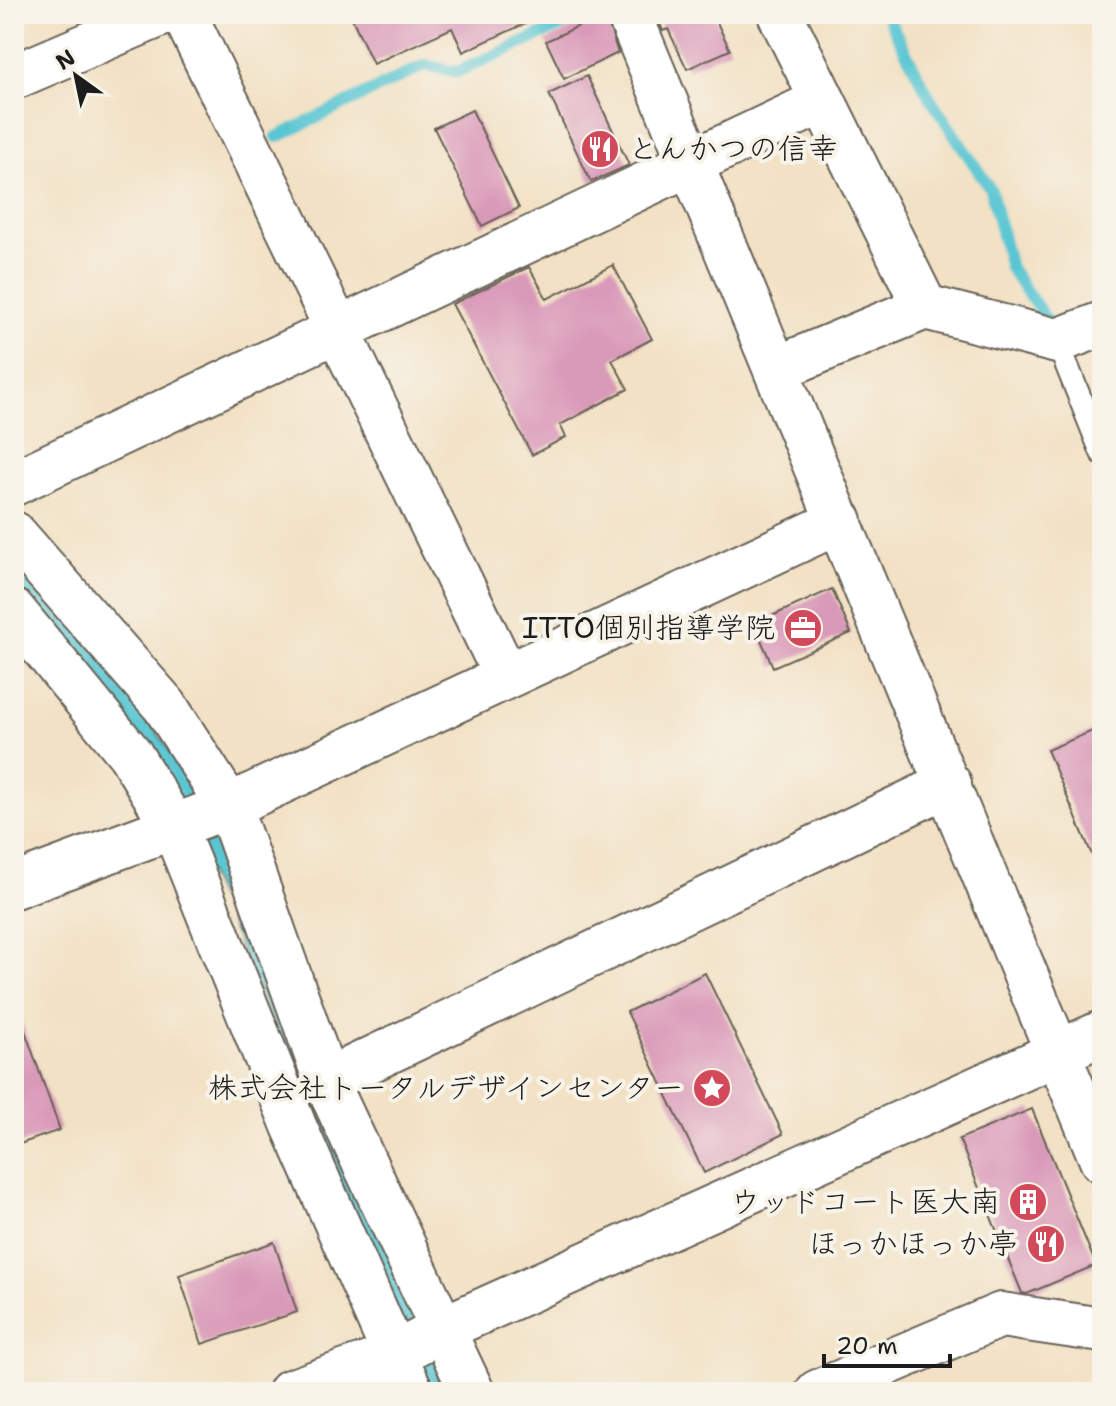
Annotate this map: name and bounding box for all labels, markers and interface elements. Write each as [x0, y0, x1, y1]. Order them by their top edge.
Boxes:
north arrow [36, 36, 116, 116]
text: N [50, 43, 81, 77]
restaurant icon: とんかつの信幸 [579, 128, 621, 170]
place label: とんかつの信幸 [628, 128, 838, 169]
place label: ITTO個別指導学院 [522, 607, 775, 648]
office icon: ITTO個別指導学院 [782, 607, 824, 649]
place label: 株式会社トータルデザインセンター [208, 1067, 684, 1108]
place icon: 株式会社トータルデザインセンター [691, 1067, 733, 1109]
place label: ウッドコート医大南 [730, 1181, 1000, 1222]
building icon: ウッドコート医大南 [1007, 1181, 1049, 1223]
place label: ほっかほっか亭 [808, 1223, 1018, 1264]
restaurant icon: ほっかほっか亭 [1025, 1223, 1067, 1265]
scale bar [824, 1318, 950, 1368]
text: 20 m [836, 1330, 898, 1362]

